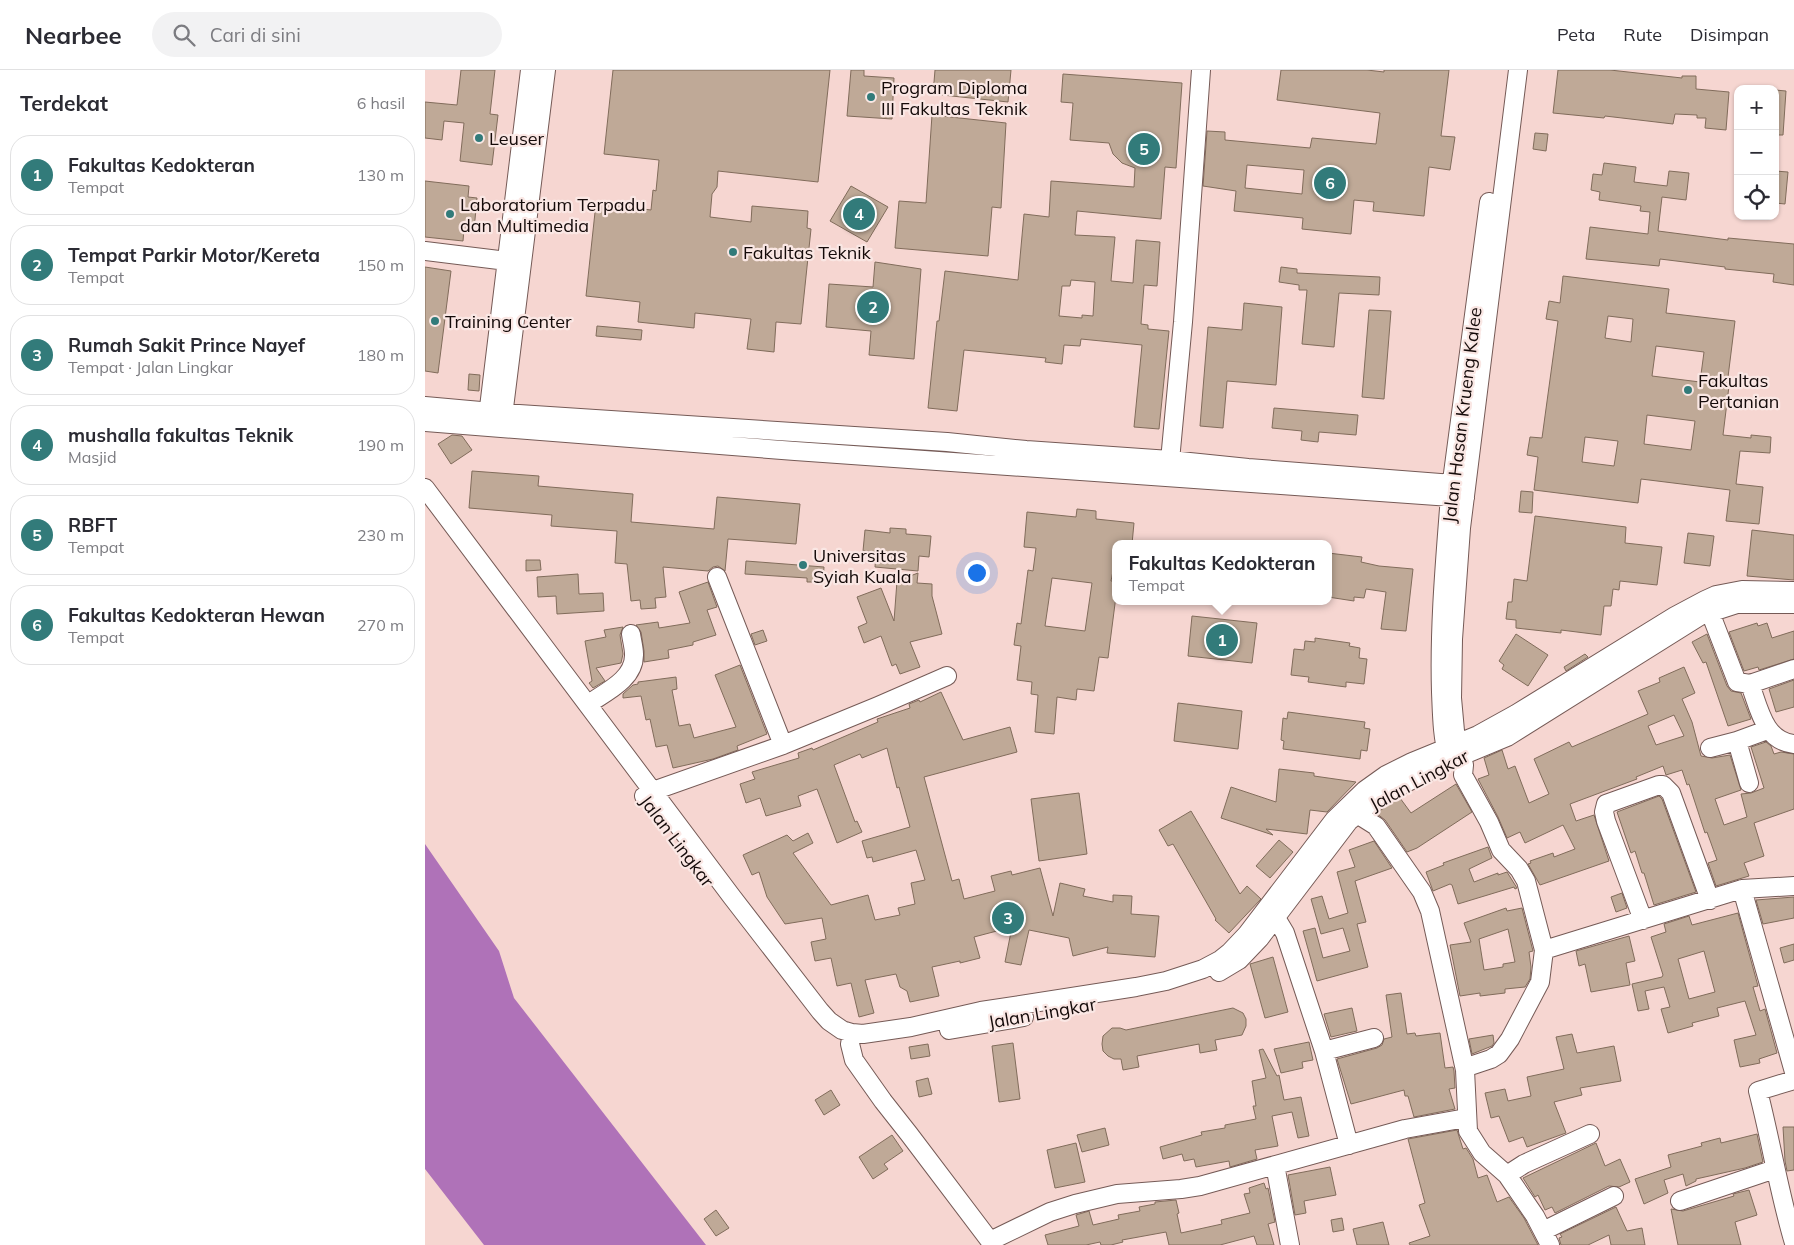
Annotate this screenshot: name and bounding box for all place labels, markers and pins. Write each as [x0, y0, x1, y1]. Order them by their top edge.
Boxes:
place label: Program Diploma III Fakultas Teknik [881, 76, 1028, 120]
marker: Program Diploma III Fakultas Teknik [865, 91, 877, 103]
place label: Leuser [489, 127, 545, 150]
pin: 5 [1128, 130, 1160, 168]
marker: Leuser [473, 132, 485, 144]
pin: 6 [1314, 164, 1346, 202]
place label: Laboratorium Terpadu dan Multimedia [460, 193, 646, 237]
pin: 4 [843, 195, 875, 233]
marker: Laboratorium Terpadu dan Multimedia [444, 208, 456, 220]
place label: Fakultas Teknik [743, 241, 872, 264]
marker: Fakultas Teknik [727, 246, 739, 258]
pin: 2 [857, 288, 889, 326]
place label: Training Center [445, 310, 572, 333]
marker: Training Center [429, 315, 441, 327]
place label: Fakultas Pertanian [1698, 369, 1779, 413]
marker: Fakultas Pertanian [1682, 384, 1694, 396]
place label: Universitas Syiah Kuala [813, 544, 912, 588]
marker: Universitas Syiah Kuala [797, 559, 809, 571]
pin: 1 [1206, 621, 1238, 659]
pin: 3 [992, 899, 1024, 937]

